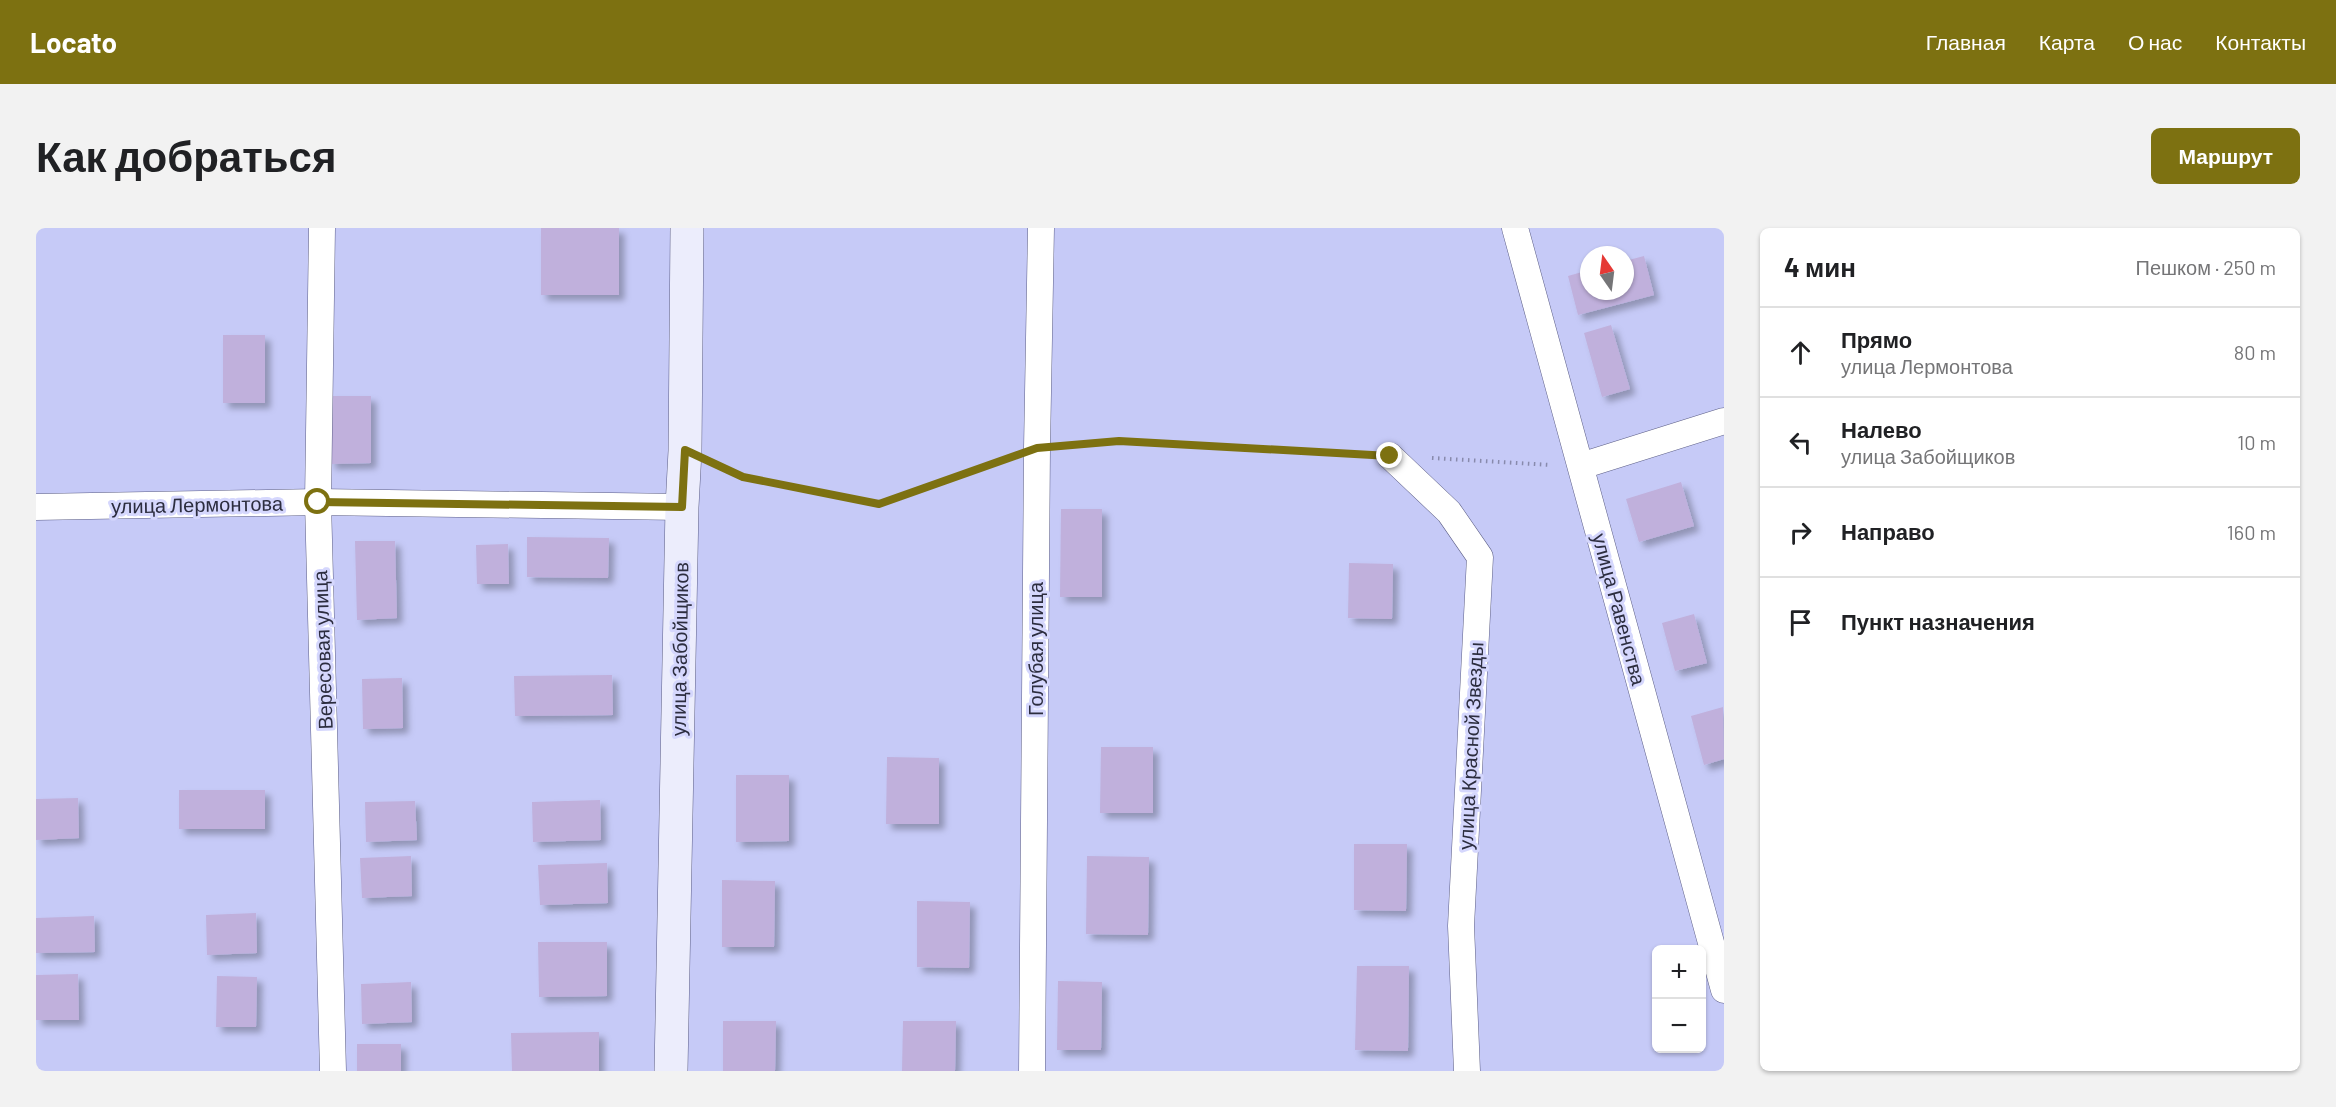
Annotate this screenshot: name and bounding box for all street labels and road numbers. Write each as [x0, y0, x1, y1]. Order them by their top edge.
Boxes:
street label: улица Лермонтова [111, 490, 284, 517]
street label: улица Равенства [1588, 531, 1652, 688]
street label: улица Забойщиков [665, 562, 693, 736]
street label: Вересовая улица [307, 569, 337, 730]
street label: Голубая улица [1023, 581, 1047, 716]
street label: улица Красной Звезды [1453, 641, 1487, 851]

